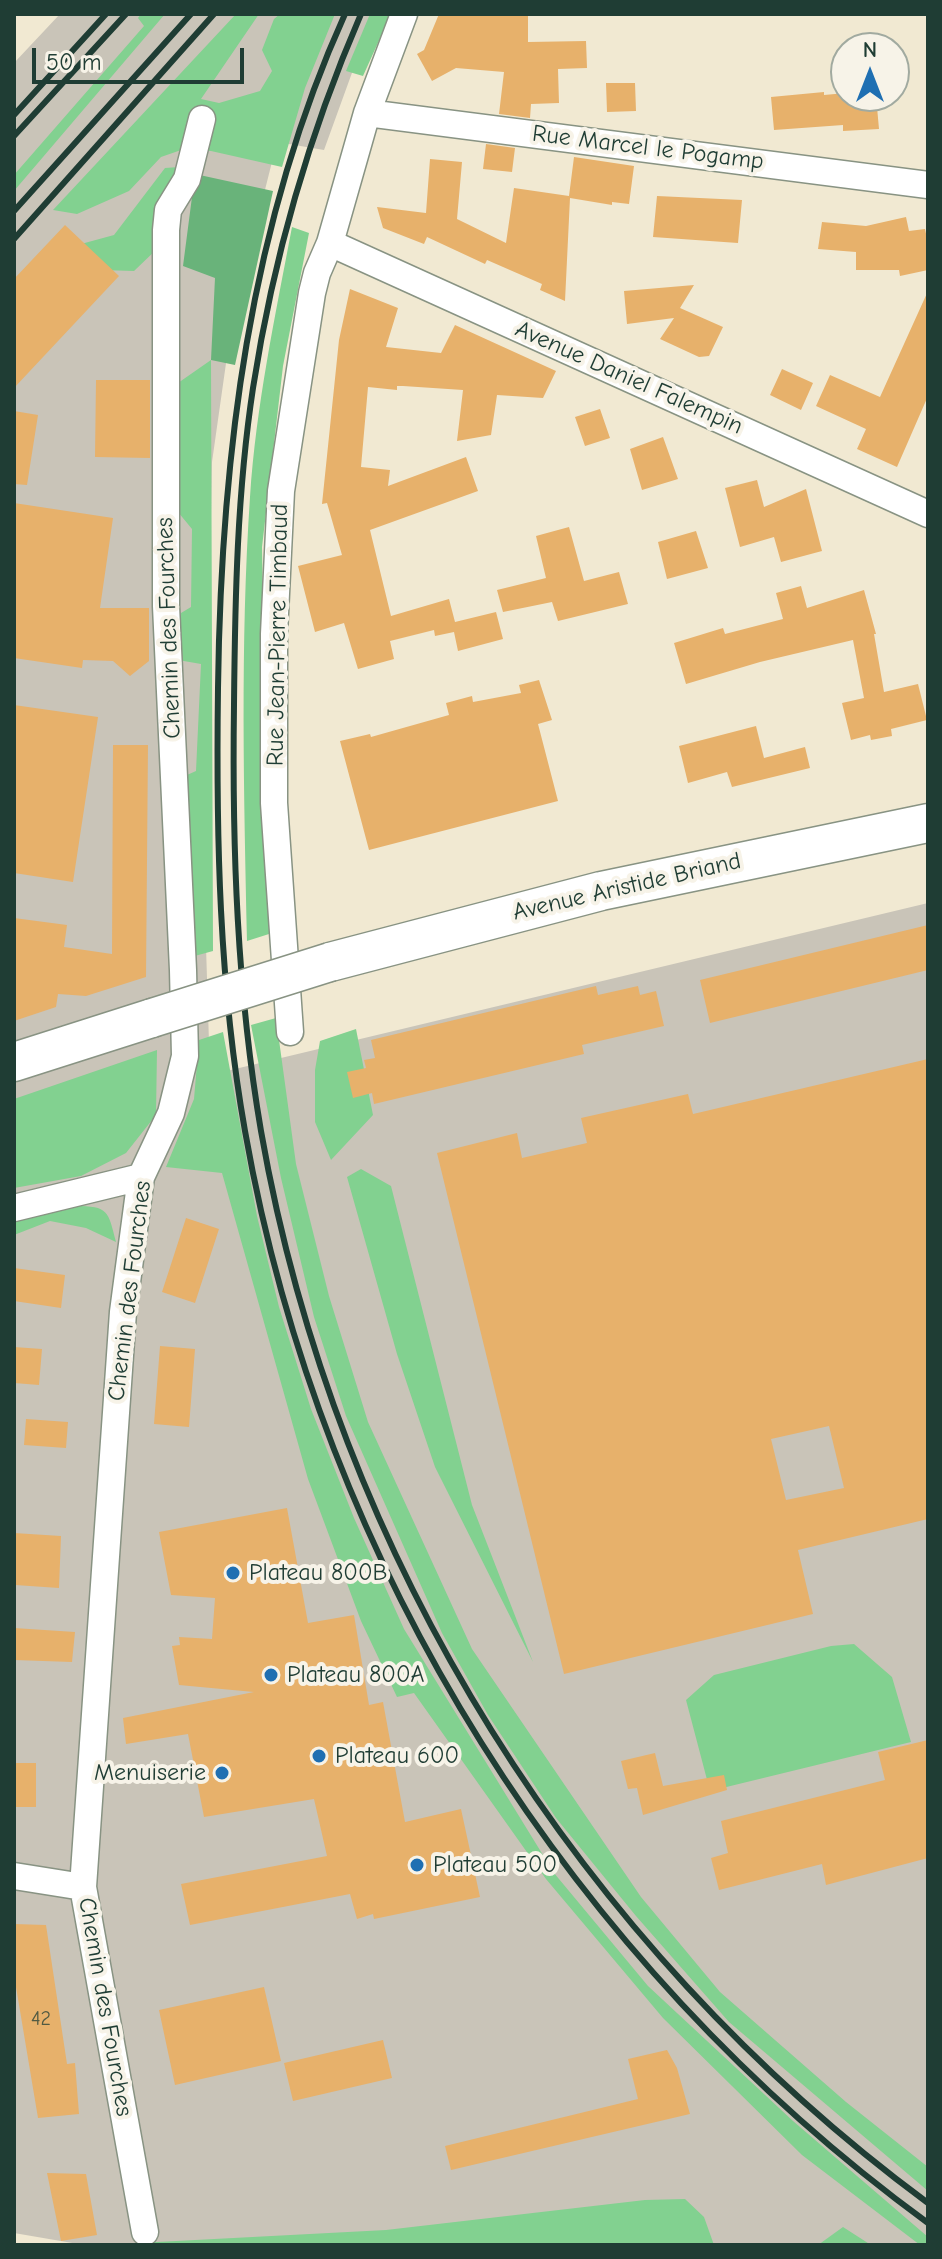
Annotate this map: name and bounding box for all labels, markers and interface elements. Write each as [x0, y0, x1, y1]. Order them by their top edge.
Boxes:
scale bar [36, 32, 248, 82]
north arrow [830, 32, 910, 112]
text: N [863, 37, 877, 63]
text: 50 m [46, 48, 102, 76]
street label: Rue Marcel le Pogamp [531, 120, 765, 176]
street label: Avenue Daniel Falempin [511, 315, 747, 441]
street label: Rue Jean-Pierre Timbaud [261, 504, 295, 766]
street label: Chemin des Fourches [151, 517, 187, 739]
street label: Avenue Aristide Briand [510, 847, 744, 927]
street label: Chemin des Fourches [102, 1179, 158, 1403]
place label: Plateau 800B [249, 1559, 387, 1587]
marker: Plateau 800B [224, 1564, 242, 1582]
place label: Plateau 800A [287, 1661, 424, 1689]
marker: Plateau 800A [262, 1666, 280, 1684]
place label: Plateau 600 [335, 1742, 459, 1770]
marker: Plateau 600 [310, 1747, 328, 1765]
place label: Menuiserie [94, 1759, 206, 1787]
marker: Menuiserie [213, 1764, 231, 1782]
place label: Plateau 500 [433, 1851, 557, 1879]
marker: Plateau 500 [408, 1856, 426, 1874]
street label: Chemin des Fourches [72, 1895, 138, 2119]
house number: 42 [31, 2007, 51, 2031]

